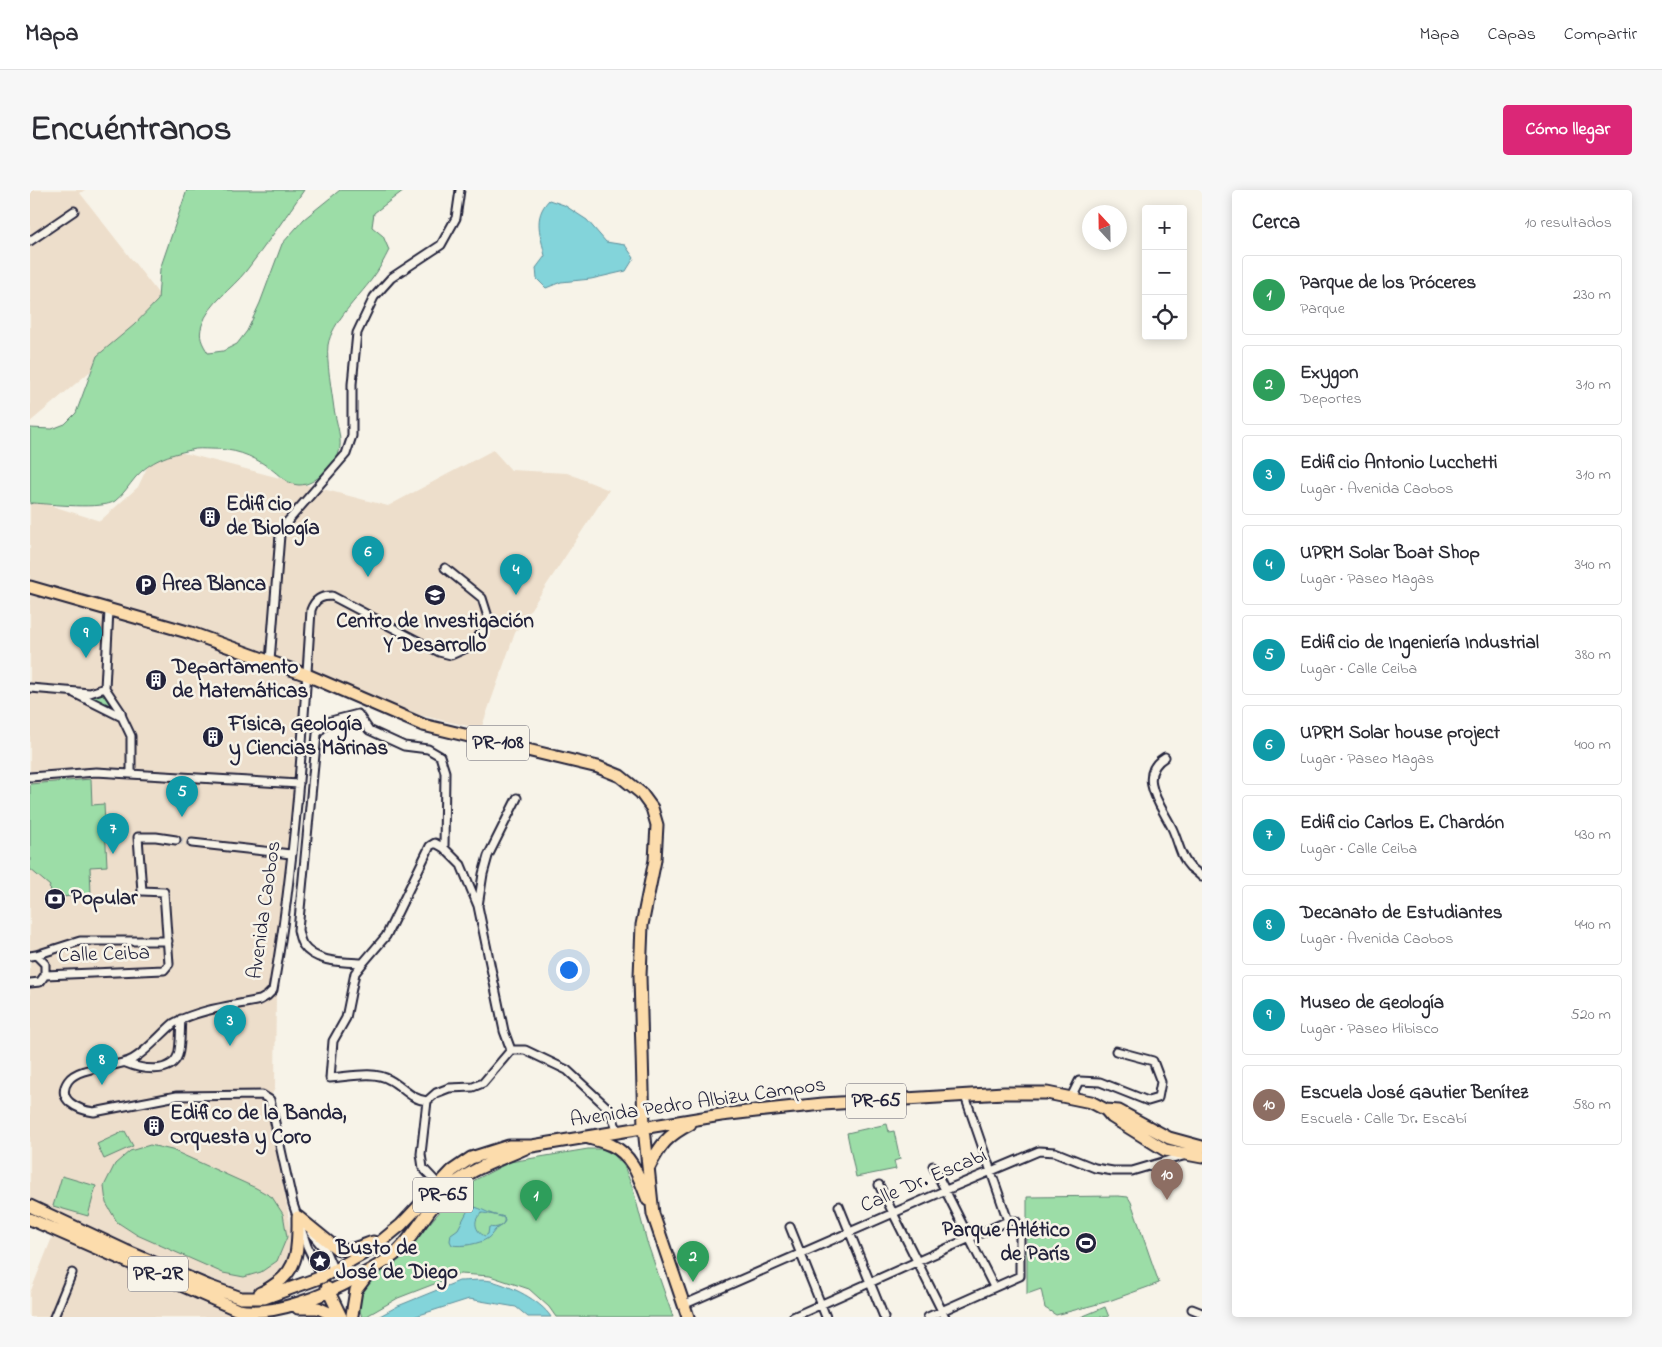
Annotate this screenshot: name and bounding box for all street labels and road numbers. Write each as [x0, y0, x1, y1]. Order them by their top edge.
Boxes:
road number: PR-108 [467, 726, 529, 760]
street label: Avenida Caobos [240, 839, 290, 981]
street label: Calle Ceiba [58, 938, 150, 972]
street label: Avenida Pedro Albizu Campos [568, 1070, 828, 1136]
road number: PR-65 [846, 1084, 906, 1118]
street label: Calle Dr. Escabí [856, 1141, 992, 1221]
road number: PR-65 [413, 1178, 473, 1212]
road number: PR-2R [128, 1256, 188, 1292]

